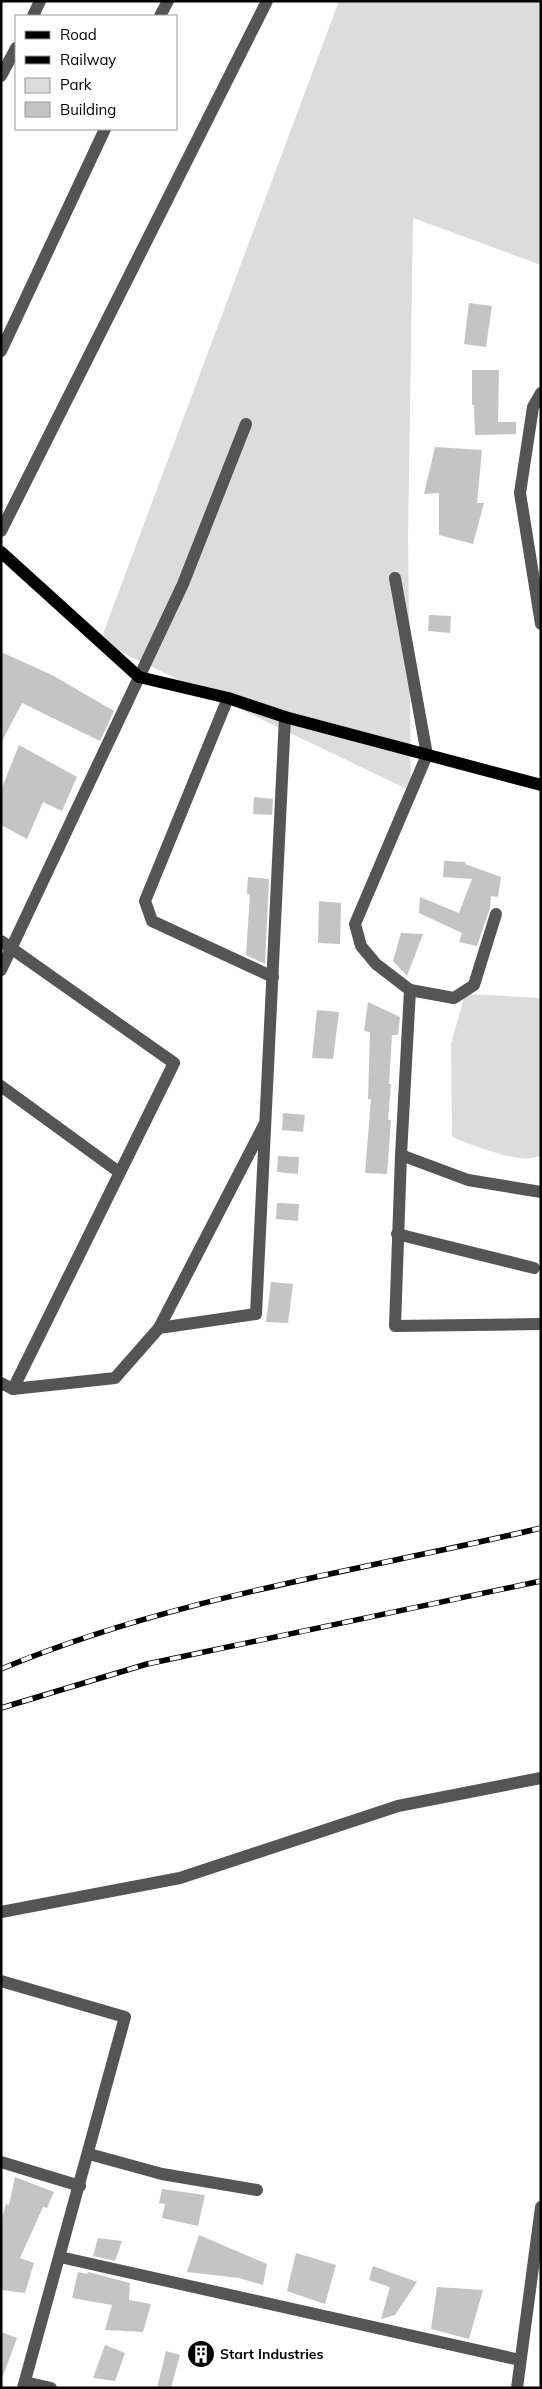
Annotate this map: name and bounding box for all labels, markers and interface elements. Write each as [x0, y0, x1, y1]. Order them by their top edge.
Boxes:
legend [15, 15, 178, 130]
text: Road [60, 25, 97, 44]
text: Railway [60, 50, 116, 69]
text: Park [60, 75, 92, 94]
text: Building [60, 100, 116, 119]
building icon: Start Industries [186, 2339, 216, 2369]
place label: Start Industries [220, 2345, 324, 2363]

